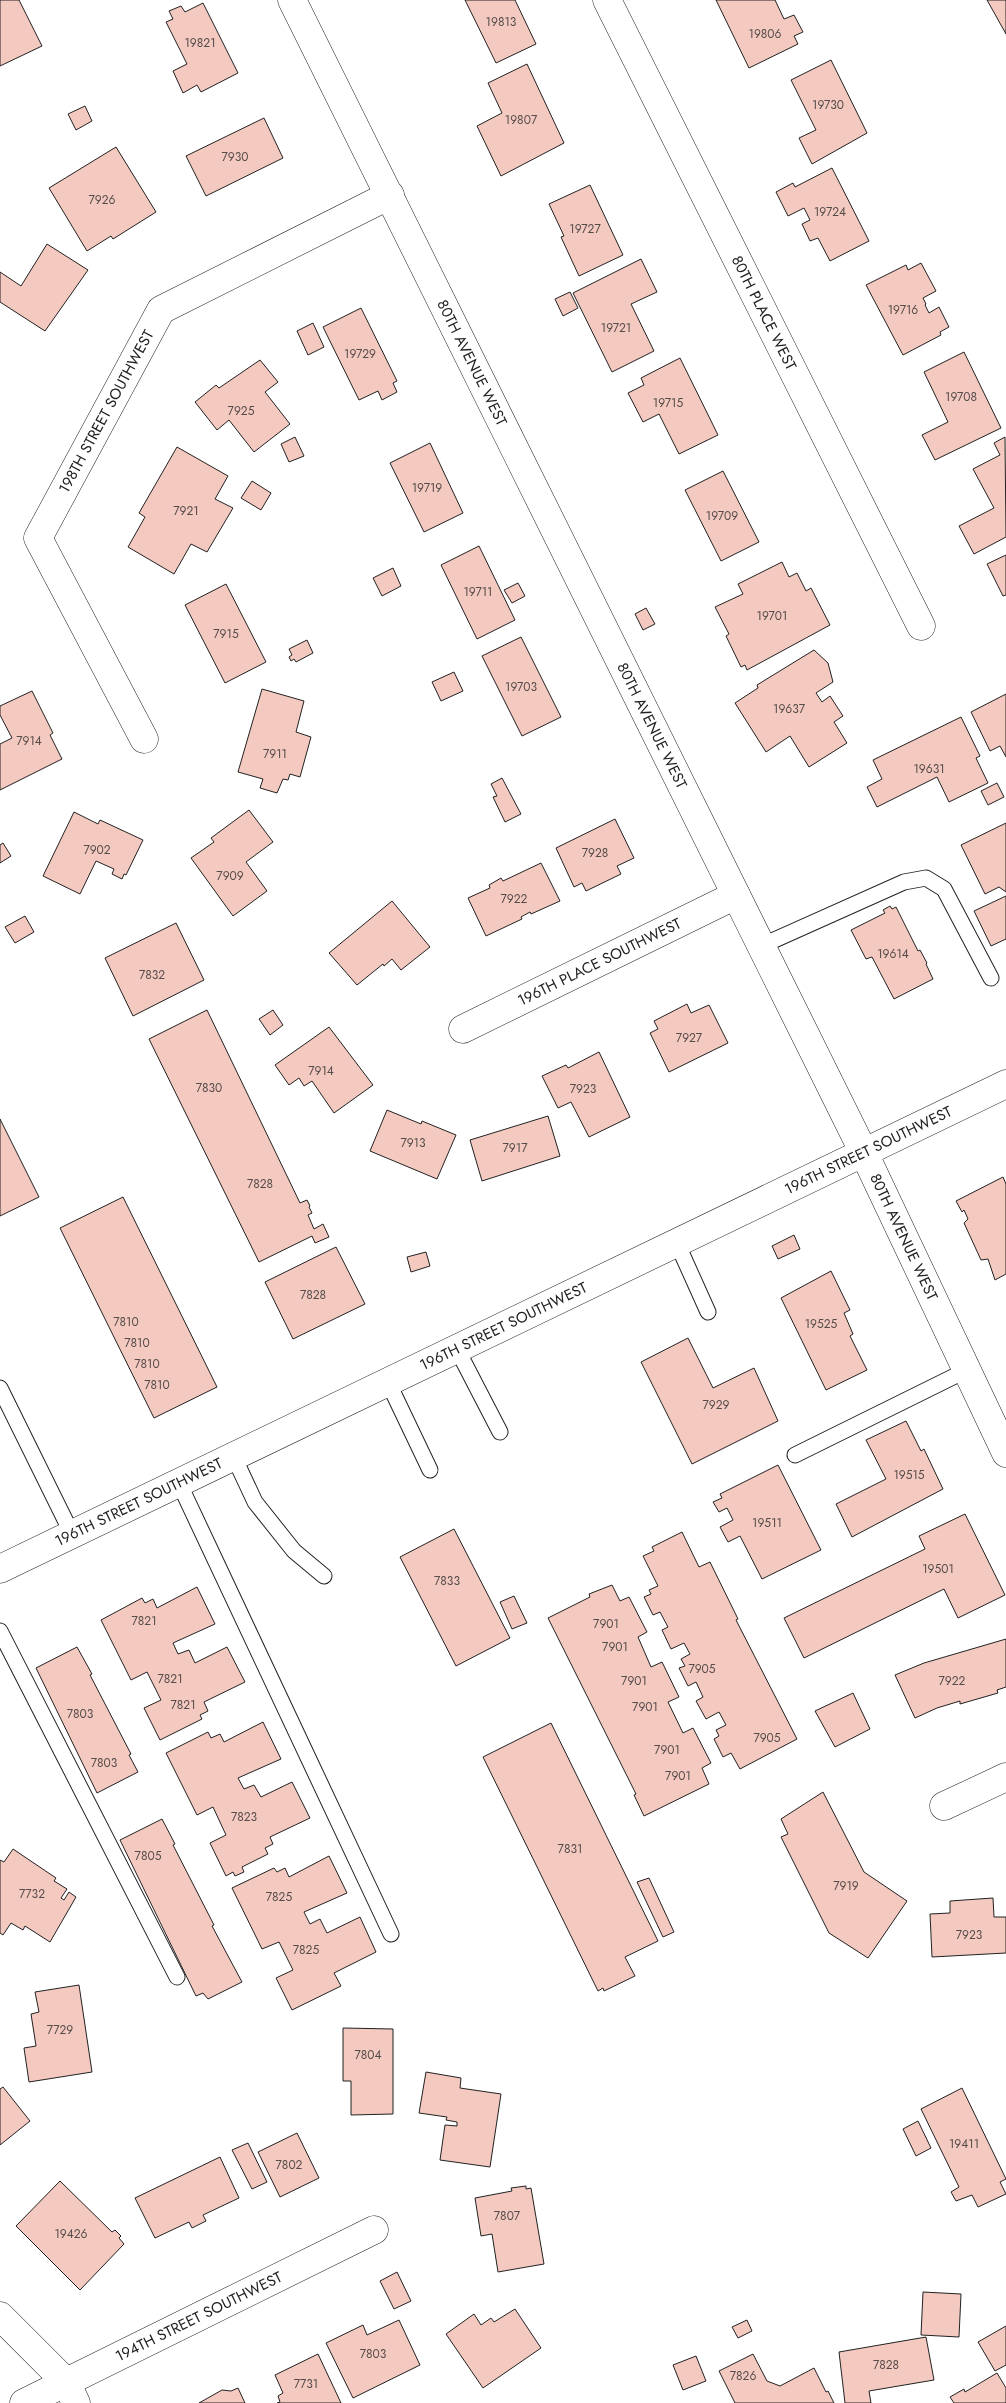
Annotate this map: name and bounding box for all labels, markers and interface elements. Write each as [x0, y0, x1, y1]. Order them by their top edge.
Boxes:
house number: 19813 [486, 13, 517, 31]
house number: 19806 [749, 25, 782, 43]
house number: 19821 [184, 34, 216, 52]
house number: 19730 [812, 96, 844, 114]
house number: 19807 [505, 111, 538, 129]
house number: 7930 [222, 148, 248, 166]
house number: 7926 [89, 191, 116, 209]
house number: 19724 [814, 203, 846, 221]
house number: 19727 [569, 220, 601, 238]
street label: 80TH PLACE WEST [726, 252, 802, 374]
street label: 80TH AVENUE WEST [431, 296, 513, 430]
house number: 19716 [888, 301, 918, 319]
house number: 19721 [601, 319, 631, 337]
street label: 198TH STREET SOUTHWEST [53, 326, 159, 497]
house number: 19729 [344, 345, 376, 363]
house number: 19708 [945, 388, 977, 406]
house number: 19715 [653, 394, 683, 412]
house number: 7925 [228, 402, 255, 420]
house number: 19719 [412, 479, 442, 497]
house number: 7921 [173, 502, 199, 520]
house number: 19709 [706, 507, 738, 525]
house number: 19711 [463, 583, 493, 601]
house number: 19701 [757, 607, 787, 625]
house number: 7915 [213, 625, 239, 643]
street label: 80TH AVENUE WEST [611, 659, 693, 792]
house number: 19703 [505, 678, 537, 696]
house number: 19637 [773, 700, 806, 718]
house number: 7914 [16, 732, 42, 750]
house number: 7911 [263, 745, 287, 763]
house number: 19631 [913, 760, 945, 778]
house number: 7902 [83, 841, 111, 859]
house number: 7928 [582, 844, 608, 862]
house number: 7909 [216, 867, 244, 885]
house number: 7922 [501, 890, 528, 908]
street label: 196TH PLACE SOUTHWEST [514, 913, 685, 1012]
house number: 19614 [877, 945, 909, 963]
house number: 7832 [139, 966, 165, 984]
house number: 7927 [676, 1029, 703, 1047]
house number: 7914 [308, 1062, 334, 1080]
house number: 7830 [196, 1079, 222, 1097]
house number: 7923 [570, 1080, 597, 1098]
street label: 196TH STREET SOUTHWEST [781, 1101, 956, 1200]
house number: 7913 [400, 1134, 426, 1152]
house number: 7917 [503, 1139, 528, 1157]
street label: 80TH AVENUE WEST [864, 1170, 943, 1304]
house number: 7828 [247, 1175, 273, 1193]
street label: 196TH STREET SOUTHWEST [416, 1276, 591, 1376]
house number: 7828 [300, 1286, 326, 1304]
house number: 7810 [113, 1313, 139, 1331]
house number: 19525 [805, 1315, 838, 1333]
house number: 7810 [124, 1334, 150, 1352]
house number: 7810 [134, 1355, 160, 1373]
house number: 7810 [144, 1376, 170, 1394]
house number: 7929 [703, 1396, 730, 1414]
street label: 196TH STREET SOUTHWEST [51, 1452, 226, 1552]
house number: 19515 [893, 1466, 925, 1484]
house number: 19511 [752, 1514, 782, 1532]
house number: 19501 [922, 1560, 954, 1578]
house number: 7833 [434, 1572, 460, 1590]
house number: 7821 [131, 1612, 157, 1630]
house number: 7901 [593, 1615, 619, 1633]
house number: 7901 [602, 1638, 628, 1656]
house number: 7905 [688, 1660, 716, 1678]
house number: 7821 [157, 1670, 183, 1688]
house number: 7901 [621, 1672, 647, 1690]
house number: 7922 [939, 1672, 966, 1690]
house number: 7821 [170, 1696, 196, 1714]
house number: 7901 [632, 1698, 658, 1716]
house number: 7803 [67, 1705, 94, 1723]
house number: 7905 [753, 1729, 781, 1747]
house number: 7901 [654, 1741, 680, 1759]
house number: 7803 [91, 1754, 118, 1772]
house number: 7901 [665, 1767, 691, 1785]
house number: 7823 [231, 1808, 258, 1826]
house number: 7831 [558, 1840, 582, 1858]
house number: 7805 [135, 1847, 162, 1865]
house number: 7919 [833, 1877, 859, 1895]
house number: 7732 [19, 1885, 45, 1903]
house number: 7825 [266, 1888, 292, 1906]
house number: 7923 [956, 1926, 983, 1944]
house number: 7825 [293, 1941, 319, 1959]
house number: 7729 [47, 2021, 73, 2039]
house number: 7804 [354, 2046, 382, 2064]
house number: 19411 [949, 2135, 979, 2153]
house number: 7802 [276, 2156, 303, 2174]
house number: 7807 [494, 2207, 521, 2225]
house number: 19426 [54, 2225, 88, 2243]
street label: 194TH STREET SOUTHWEST [112, 2266, 286, 2367]
house number: 7803 [360, 2345, 387, 2363]
house number: 7828 [873, 2356, 899, 2374]
house number: 7826 [730, 2367, 756, 2385]
house number: 7731 [294, 2375, 318, 2393]

